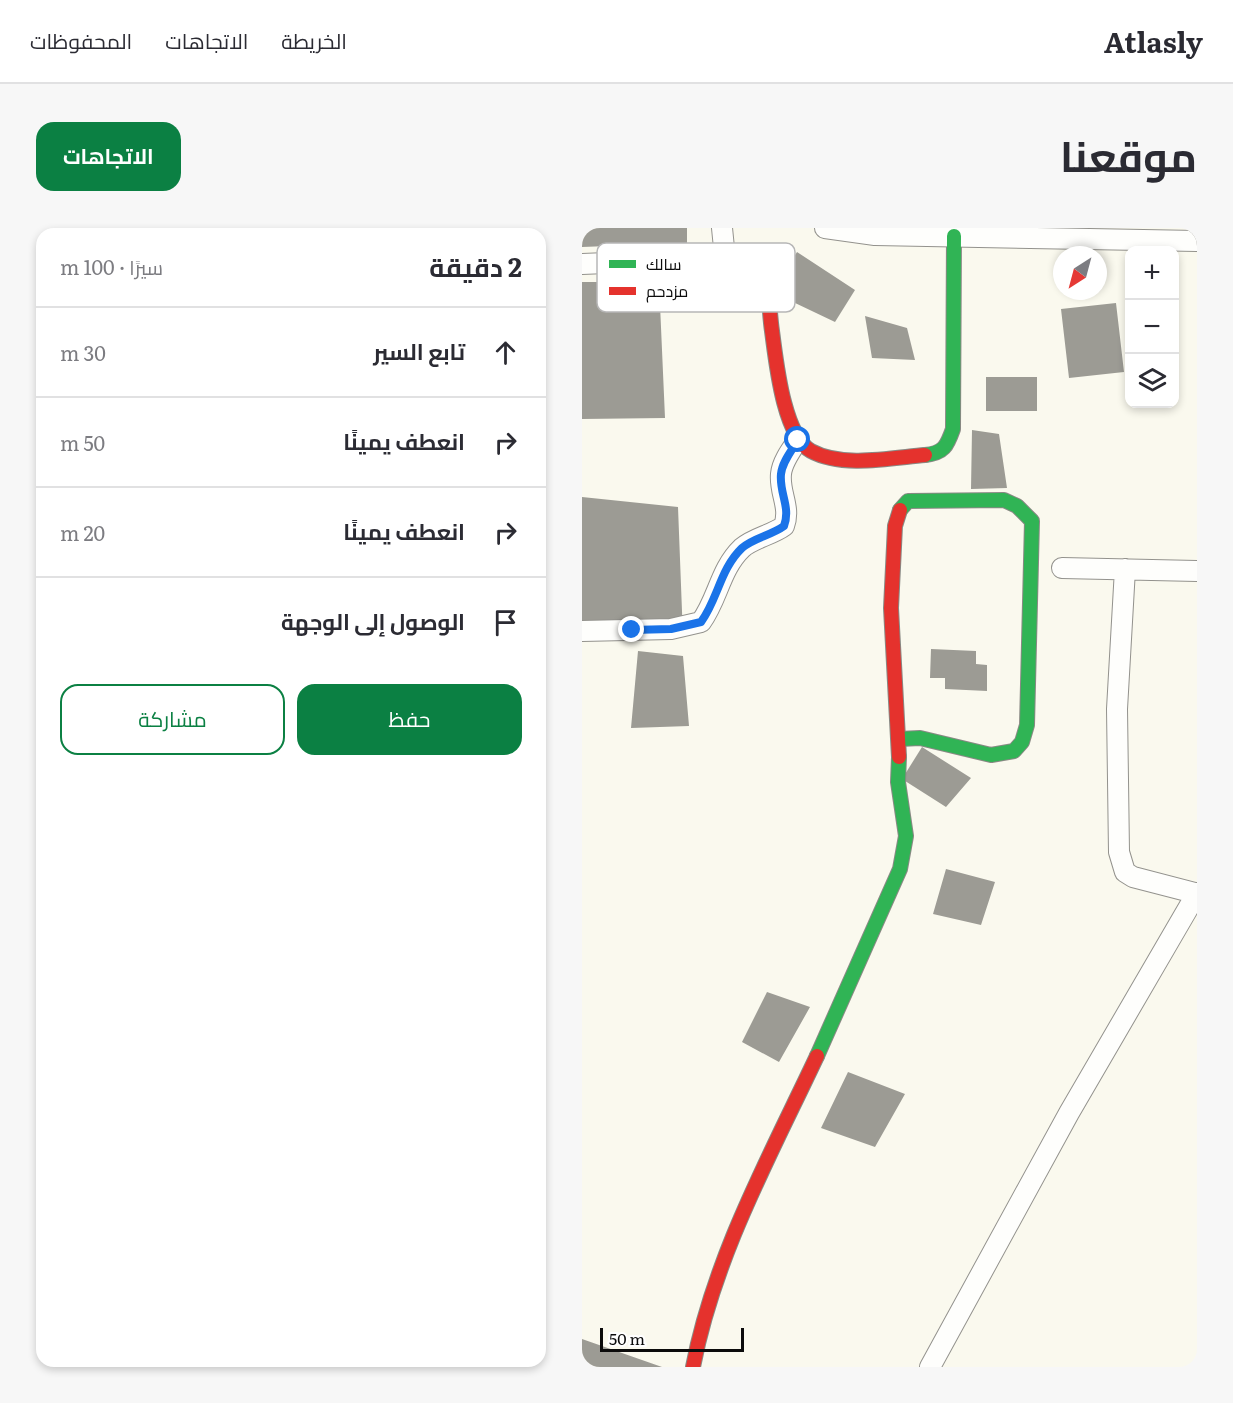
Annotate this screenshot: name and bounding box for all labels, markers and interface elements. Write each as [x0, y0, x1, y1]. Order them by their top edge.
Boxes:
text: Atlasly [1104, 20, 1203, 62]
text: المحفوظات [30, 24, 132, 55]
text: الاتجاهات [165, 24, 248, 55]
text: الخريطة [281, 24, 347, 55]
button: الاتجاهات [36, 122, 181, 191]
text: موقعنا [1060, 123, 1197, 185]
legend [597, 243, 795, 312]
text: 2 دقيقة [429, 246, 522, 285]
north arrow [1053, 246, 1107, 300]
map controls [1125, 246, 1179, 408]
button: + [1125, 246, 1179, 300]
text: سيرًا · 100 m [60, 251, 163, 281]
text: سالك [646, 251, 681, 275]
text: مزدحم [646, 278, 688, 303]
button: − [1125, 300, 1179, 354]
text: تابع السير [373, 334, 465, 367]
icon: ahead [489, 336, 522, 369]
text: 30 m [60, 337, 106, 367]
button: layers [1125, 354, 1179, 408]
text: انعطف يمينًا [343, 424, 465, 457]
icon: right [489, 426, 522, 459]
route start [784, 426, 810, 452]
text: 50 m [60, 427, 105, 457]
text: انعطف يمينًا [343, 514, 465, 547]
icon: right [489, 516, 522, 549]
text: 20 m [60, 517, 105, 547]
text: الوصول إلى الوجهة [281, 604, 465, 637]
icon: arrive [489, 606, 522, 639]
route end [618, 616, 644, 642]
button: مشاركة [60, 684, 285, 755]
button: حفظ [297, 684, 522, 755]
scale bar [600, 1325, 744, 1352]
text: 50 m [609, 1326, 645, 1350]

